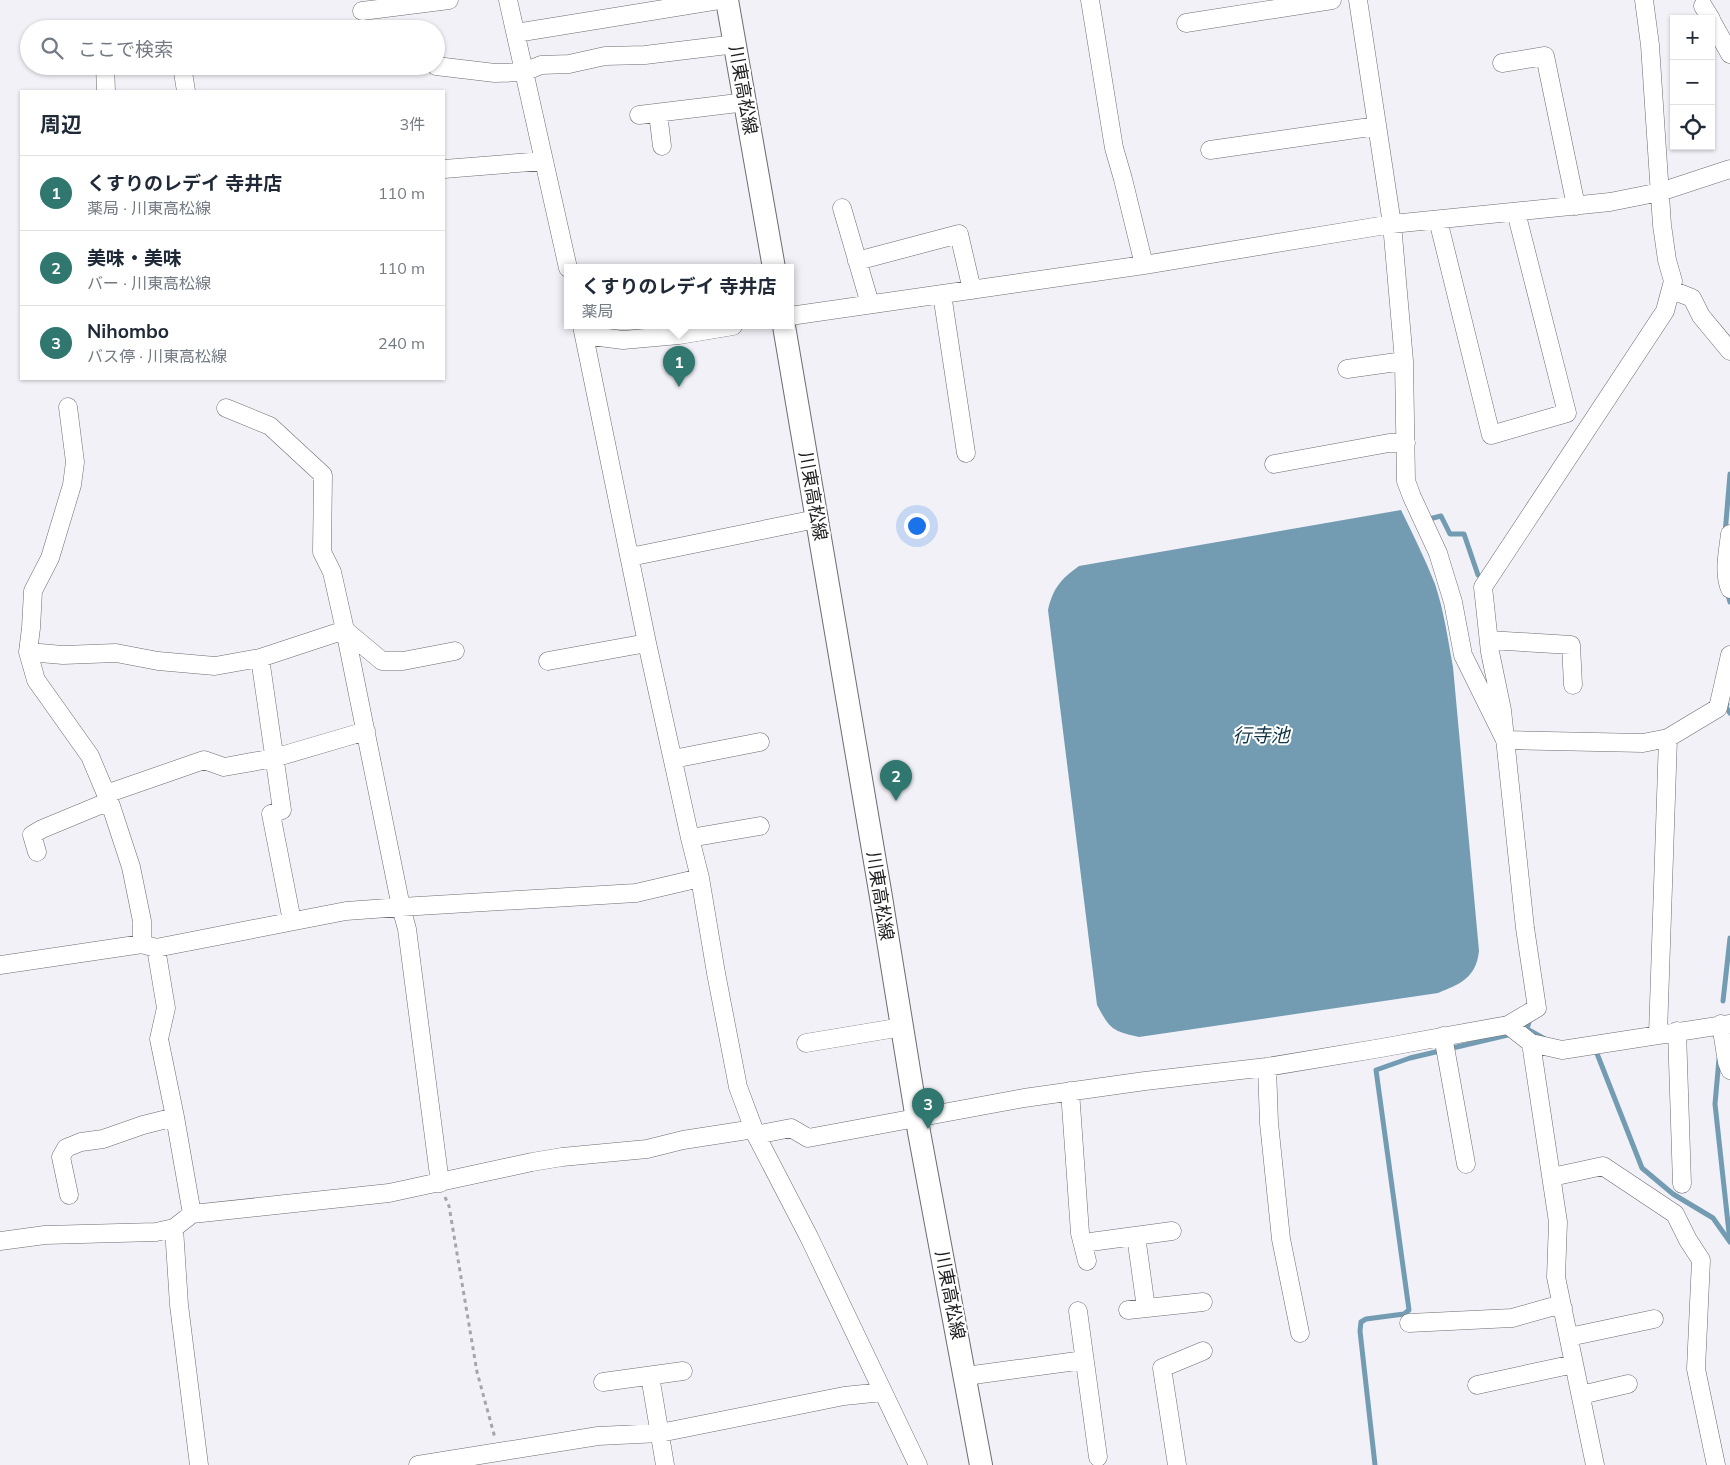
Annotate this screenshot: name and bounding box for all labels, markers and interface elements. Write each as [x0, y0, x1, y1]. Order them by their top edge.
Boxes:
map controls [1670, 15, 1715, 150]
button: + [1670, 15, 1715, 60]
search box [20, 20, 445, 75]
icon: search [38, 34, 66, 62]
text: ここで検索 [78, 37, 173, 61]
street label: 川東高松線 [724, 44, 763, 136]
button: − [1670, 60, 1715, 105]
button: locate [1670, 105, 1715, 150]
text: 周辺 [40, 111, 82, 137]
text: 3件 [399, 114, 425, 134]
text: くすりのレデイ 寺井店 [87, 171, 282, 195]
text: 1 [51, 183, 61, 203]
text: 110 m [378, 183, 425, 203]
text: 薬局 · 川東高松線 [87, 198, 211, 218]
text: 美味・美味 [87, 246, 182, 270]
text: 2 [51, 258, 61, 278]
text: 110 m [378, 258, 425, 278]
popup [564, 264, 794, 329]
text: バー · 川東高松線 [87, 273, 211, 293]
text: くすりのレデイ 寺井店 [581, 274, 777, 298]
text: 薬局 [581, 301, 613, 321]
text: Nihombo [87, 319, 169, 343]
text: 3 [51, 333, 61, 353]
text: 240 m [378, 333, 425, 353]
text: バス停 · 川東高松線 [87, 346, 227, 366]
pin: 1 [663, 346, 695, 387]
street label: 川東高松線 [794, 450, 833, 542]
your location [904, 513, 930, 539]
water label: 行寺池 [1232, 723, 1291, 747]
pin: 2 [880, 760, 912, 801]
street label: 川東高松線 [862, 850, 899, 942]
pin: 3 [912, 1088, 944, 1129]
street label: 川東高松線 [931, 1249, 970, 1341]

